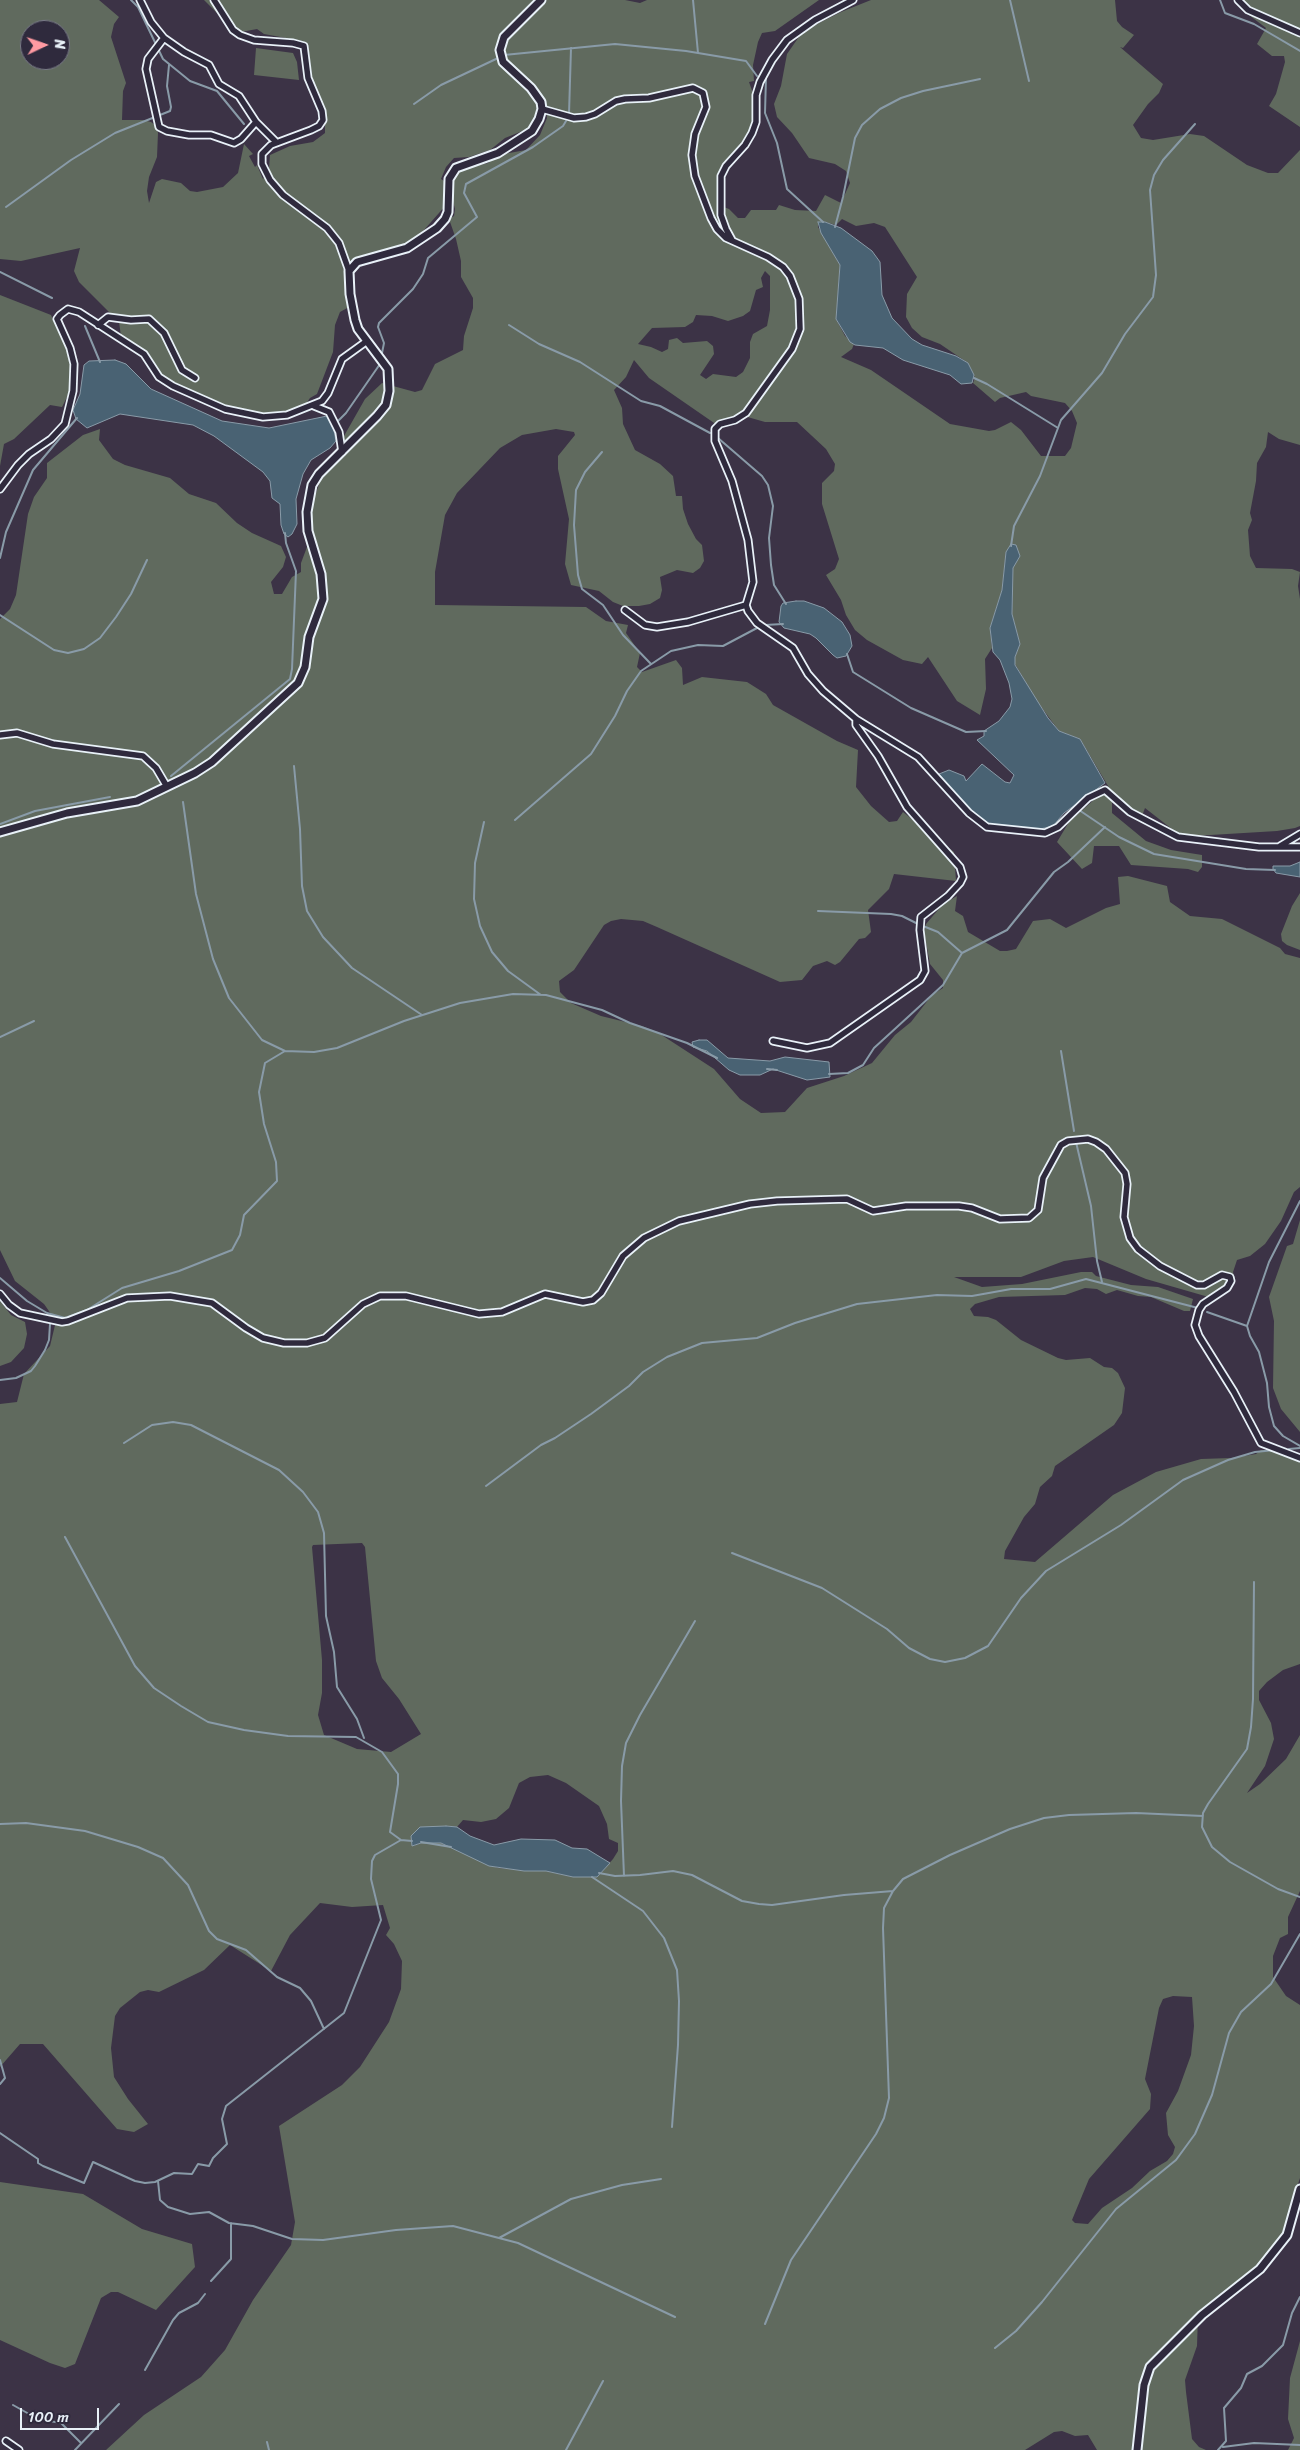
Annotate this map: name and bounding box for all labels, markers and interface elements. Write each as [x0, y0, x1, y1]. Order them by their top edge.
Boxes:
north arrow [20, 20, 70, 70]
text: N [47, 39, 72, 50]
scale bar [22, 2398, 101, 2430]
text: 100 m [28, 2404, 69, 2430]

